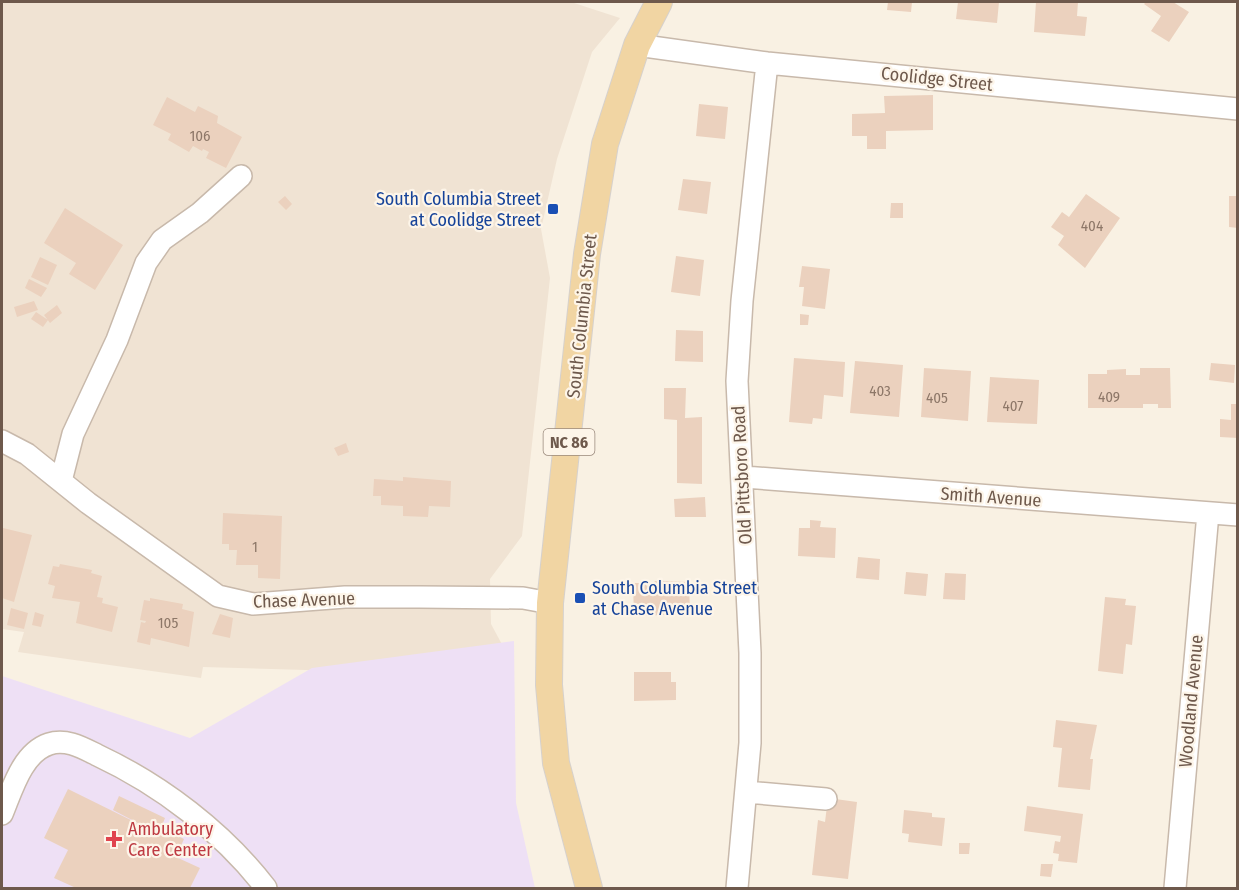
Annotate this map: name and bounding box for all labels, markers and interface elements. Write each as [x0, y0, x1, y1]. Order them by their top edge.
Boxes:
street label: Coolidge Street [880, 62, 994, 96]
house number: 106 [189, 127, 211, 145]
place label: South Columbia Street at Coolidge Street [376, 188, 541, 231]
marker: South Columbia Street at Coolidge Street [546, 202, 560, 216]
house number: 404 [1081, 217, 1103, 235]
street label: South Columbia Street [562, 233, 602, 399]
house number: 403 [869, 382, 891, 400]
house number: 409 [1098, 388, 1120, 406]
house number: 405 [926, 389, 948, 407]
house number: 407 [1003, 397, 1023, 415]
street label: Old Pittsboro Road [727, 405, 757, 545]
road number: NC 86 [544, 429, 594, 455]
street label: Smith Avenue [940, 483, 1042, 512]
house number: 1 [252, 538, 258, 556]
place label: South Columbia Street at Chase Avenue [592, 577, 757, 620]
street label: Chase Avenue [253, 587, 355, 613]
marker: South Columbia Street at Chase Avenue [573, 591, 587, 605]
house number: 105 [158, 614, 178, 632]
street label: Woodland Avenue [1174, 634, 1208, 768]
place label: Ambulatory Care Center [128, 818, 213, 861]
marker: Ambulatory Care Center [105, 830, 123, 848]

